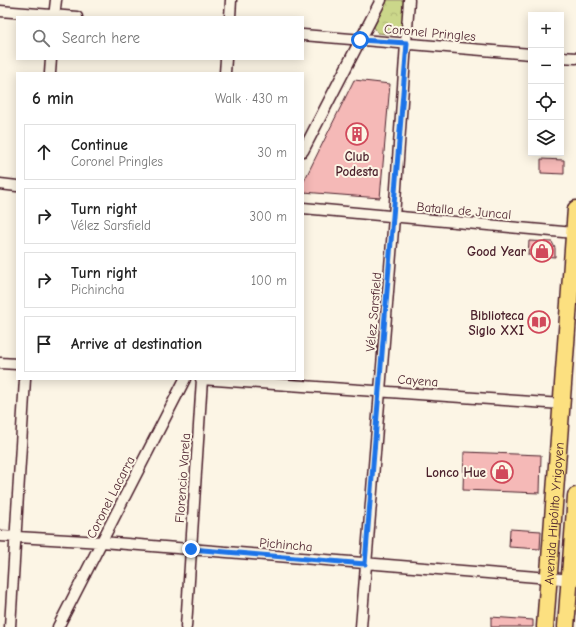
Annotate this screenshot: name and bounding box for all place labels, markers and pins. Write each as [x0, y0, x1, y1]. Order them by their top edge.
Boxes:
building icon: Club Podesta [344, 121, 370, 147]
place label: Club Podesta [335, 149, 379, 179]
shop icon: Good Year [529, 238, 555, 264]
place label: Good Year [467, 244, 527, 259]
place label: Biblioteca Siglo XXI [469, 308, 524, 338]
library icon: Biblioteca Siglo XXI [526, 309, 552, 335]
shop icon: Lonco Hue [489, 459, 515, 485]
place label: Lonco Hue [426, 465, 487, 480]

